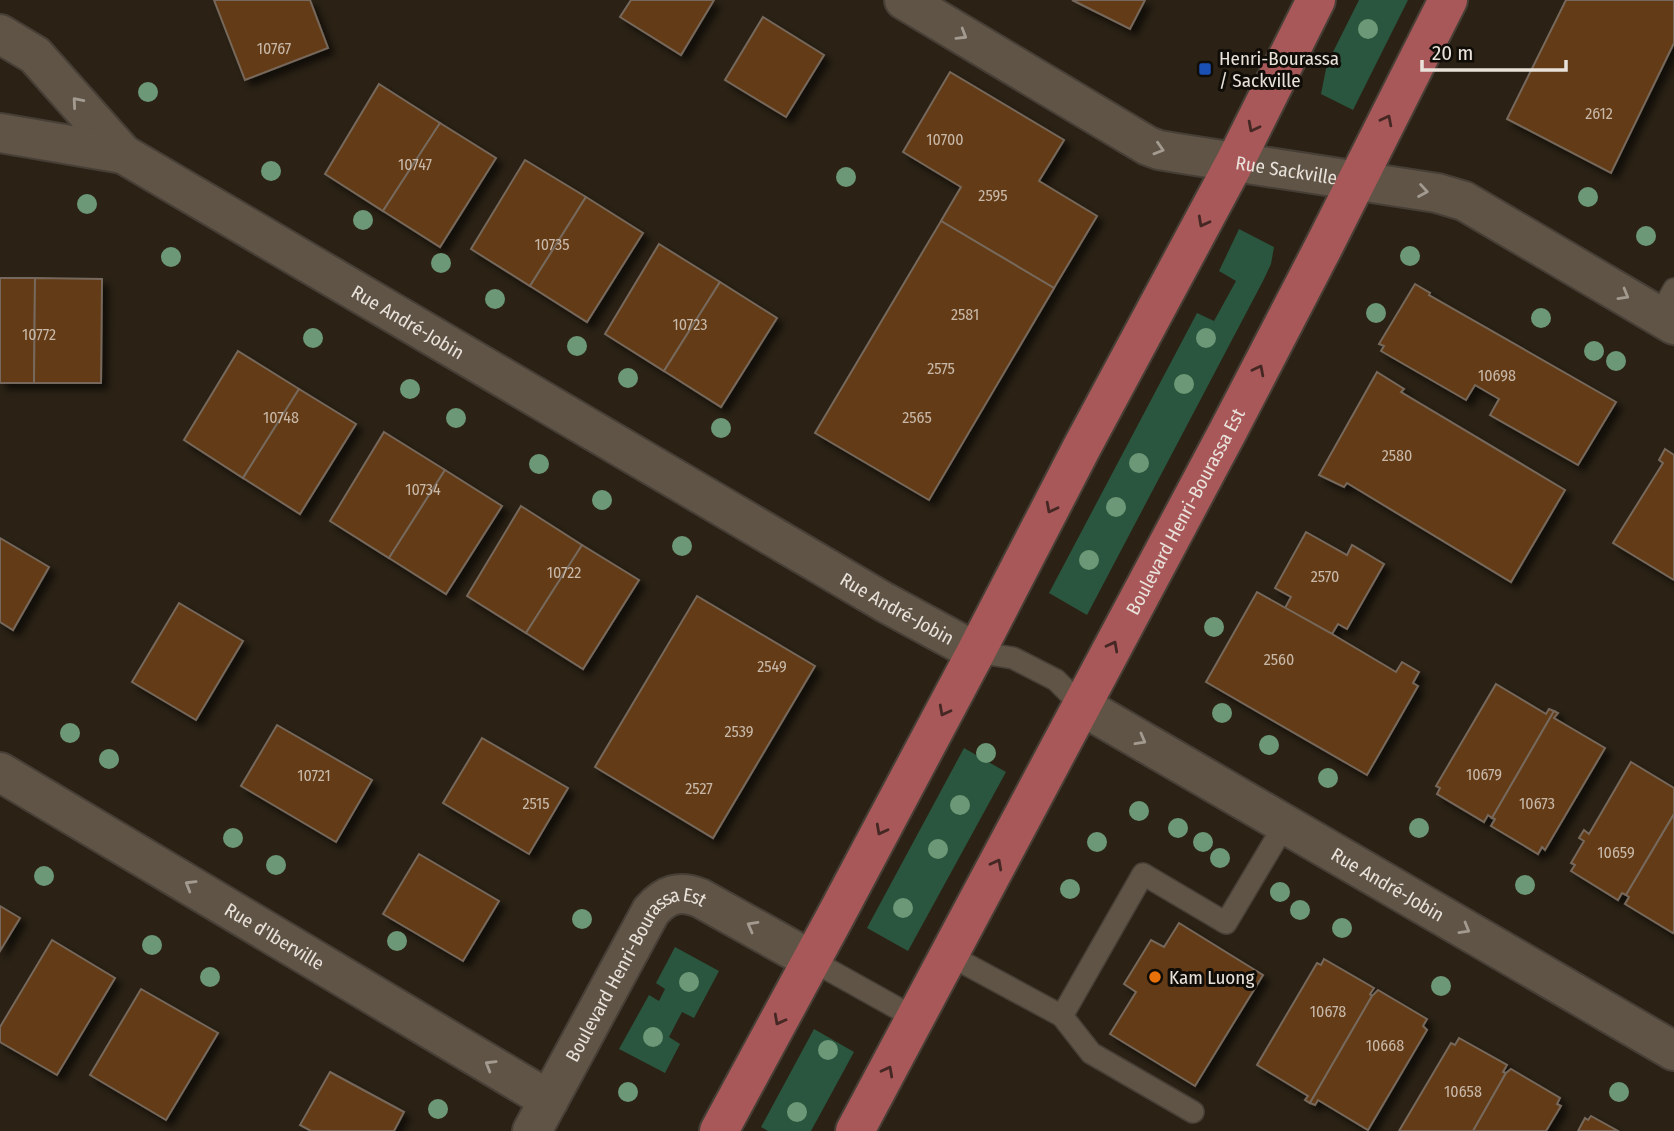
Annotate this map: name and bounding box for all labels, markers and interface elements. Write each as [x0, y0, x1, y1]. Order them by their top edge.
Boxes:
one-way arrow [955, 27, 968, 40]
scale bar [1422, 28, 1566, 72]
house number: 10767 [257, 39, 292, 58]
text: 20 m [1432, 40, 1473, 66]
place label: Henri-Bourassa / Sackville [1219, 47, 1339, 92]
marker: Henri-Bourassa / Sackville [1197, 61, 1213, 77]
one-way arrow [73, 98, 86, 111]
house number: 2612 [1585, 104, 1613, 123]
one-way arrow [1379, 115, 1393, 127]
one-way arrow [1247, 120, 1261, 132]
house number: 10700 [926, 130, 964, 149]
one-way arrow [1153, 140, 1165, 155]
street label: Rue Sackville [1234, 151, 1339, 189]
house number: 10747 [398, 155, 433, 174]
one-way arrow [1417, 183, 1429, 198]
house number: 2595 [978, 186, 1008, 205]
one-way arrow [1198, 215, 1211, 227]
house number: 10735 [534, 235, 570, 254]
street label: Rue André-Jobin [348, 280, 468, 364]
one-way arrow [1616, 287, 1629, 300]
house number: 2581 [951, 305, 979, 324]
house number: 10723 [673, 315, 707, 334]
house number: 10772 [22, 325, 56, 344]
house number: 2575 [927, 359, 955, 378]
one-way arrow [1251, 365, 1264, 377]
house number: 10698 [1478, 366, 1516, 385]
street label: Boulevard Henri-Bourassa Est [1121, 404, 1250, 619]
house number: 10748 [263, 408, 299, 427]
house number: 2565 [902, 408, 932, 427]
house number: 2580 [1382, 446, 1412, 465]
house number: 10734 [405, 480, 441, 499]
one-way arrow [1045, 501, 1059, 513]
house number: 10722 [547, 563, 581, 582]
street label: Rue André-Jobin [836, 567, 958, 649]
house number: 2570 [1311, 567, 1339, 586]
one-way arrow [1105, 640, 1119, 653]
house number: 2560 [1264, 650, 1294, 669]
house number: 2549 [757, 657, 787, 676]
one-way arrow [939, 704, 952, 716]
house number: 2539 [724, 722, 754, 741]
one-way arrow [1134, 732, 1147, 745]
house number: 10679 [1466, 765, 1502, 784]
house number: 10721 [297, 766, 331, 785]
house number: 2527 [685, 779, 713, 798]
house number: 2515 [522, 794, 550, 813]
house number: 10673 [1519, 794, 1555, 813]
one-way arrow [875, 823, 889, 836]
street label: Rue André-Jobin [1327, 842, 1448, 926]
house number: 10659 [1597, 843, 1635, 862]
one-way arrow [989, 859, 1003, 871]
one-way arrow [184, 881, 197, 894]
street label: Boulevard Henri-Bourassa Est [560, 883, 712, 1066]
street label: Rue d'Iberville [221, 898, 329, 975]
one-way arrow [746, 921, 759, 934]
one-way arrow [1457, 921, 1470, 934]
place label: Kam Luong [1169, 966, 1254, 989]
marker: Kam Luong [1147, 969, 1163, 985]
house number: 10678 [1310, 1002, 1346, 1021]
one-way arrow [773, 1013, 787, 1026]
house number: 10668 [1366, 1036, 1404, 1055]
one-way arrow [485, 1060, 498, 1073]
one-way arrow [879, 1066, 893, 1078]
house number: 10658 [1444, 1082, 1482, 1101]

